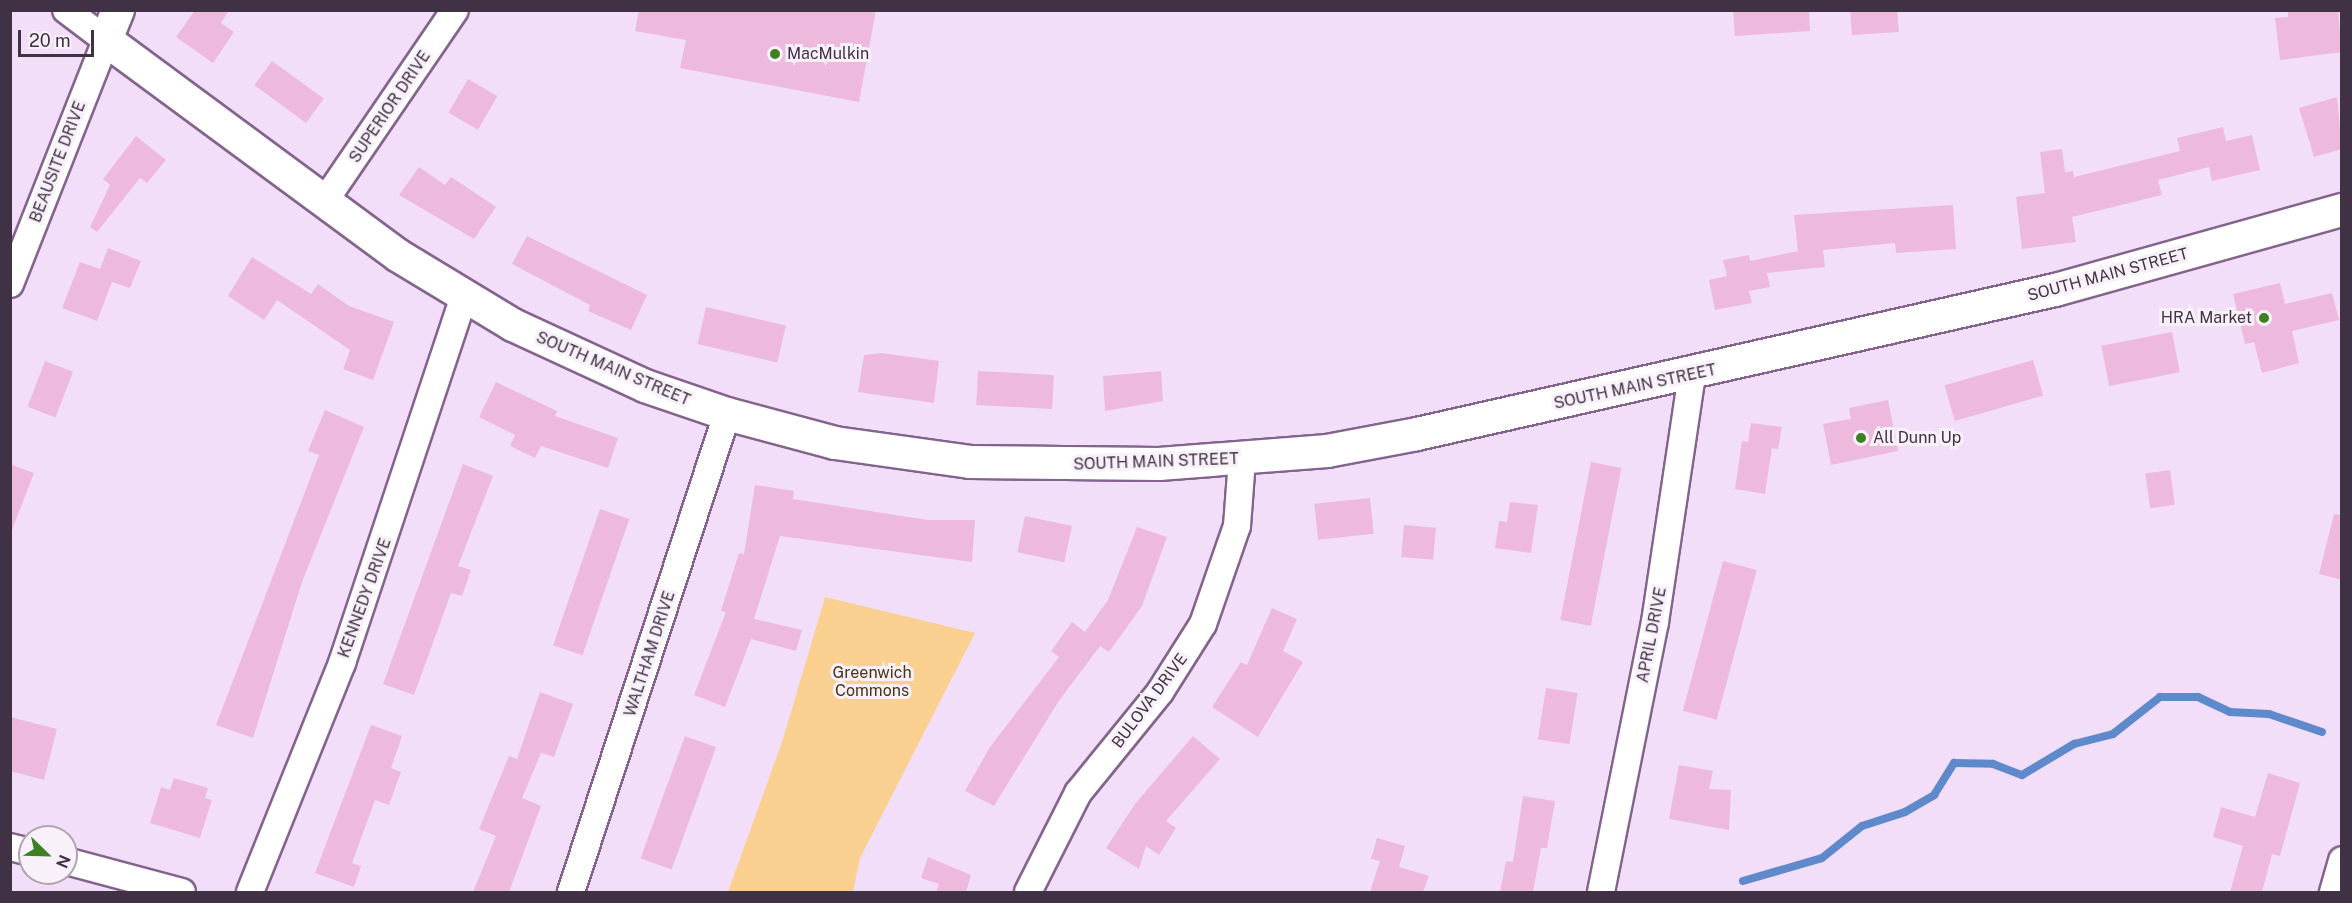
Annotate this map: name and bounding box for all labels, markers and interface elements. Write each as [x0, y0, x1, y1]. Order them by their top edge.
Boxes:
scale bar [21, 18, 98, 56]
text: 20 m [29, 30, 71, 51]
place label: MacMulkin [787, 44, 869, 64]
street label: SUPERIOR DRIVE [345, 47, 435, 167]
marker: MacMulkin [768, 47, 782, 61]
street label: BEAUSITE DRIVE [26, 99, 90, 225]
street label: SOUTH MAIN STREET [2026, 244, 2190, 306]
place label: HRA Market [2161, 308, 2252, 328]
marker: HRA Market [2257, 311, 2271, 325]
street label: SOUTH MAIN STREET [533, 328, 693, 410]
street label: SOUTH MAIN STREET [1552, 360, 1718, 414]
place label: All Dunn Up [1873, 428, 1961, 448]
marker: All Dunn Up [1854, 431, 1868, 445]
street label: SOUTH MAIN STREET [1073, 450, 1239, 474]
street label: KENNEDY DRIVE [334, 535, 396, 661]
street label: APRIL DRIVE [1633, 585, 1671, 685]
street label: WALTHAM DRIVE [621, 589, 679, 719]
street label: BULOVA DRIVE [1108, 650, 1192, 752]
park label: Greenwich Commons [832, 663, 912, 701]
north arrow [18, 825, 78, 885]
text: N [52, 852, 74, 871]

